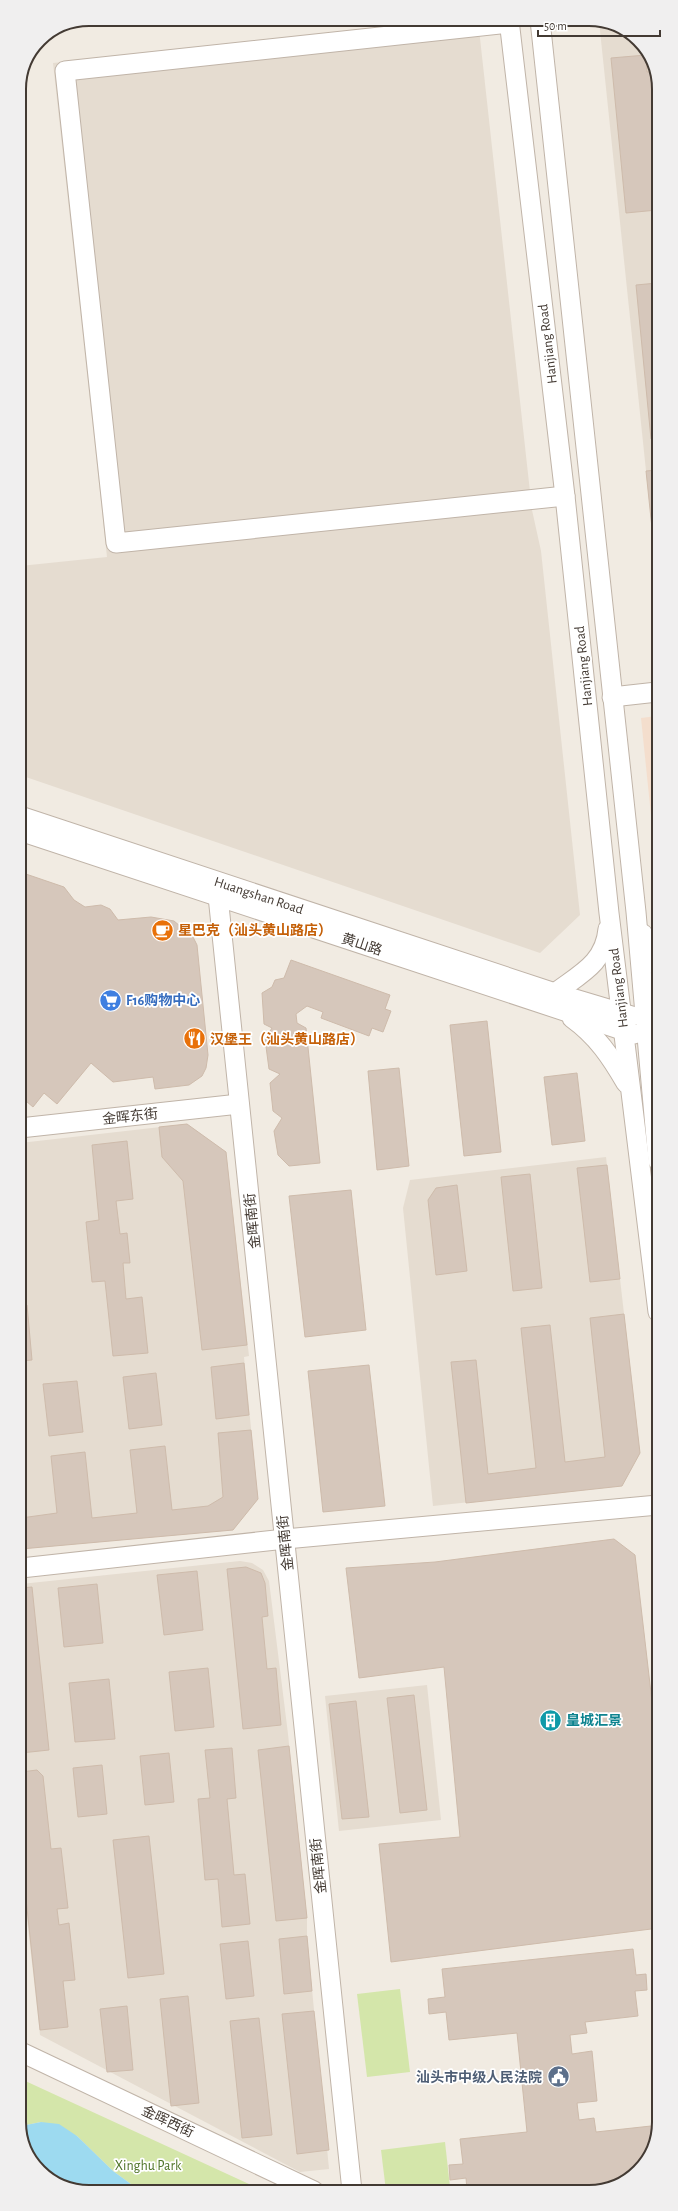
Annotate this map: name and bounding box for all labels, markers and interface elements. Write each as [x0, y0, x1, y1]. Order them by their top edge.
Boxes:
scale bar [538, 12, 660, 38]
text: 50 m [544, 20, 567, 32]
street label: Hanjiang Road [536, 303, 560, 385]
street label: Hanjiang Road [573, 625, 595, 707]
street label: Huangshan Road [212, 875, 305, 917]
cafe icon: 星巴克（汕头黄山路店） [149, 917, 175, 943]
place label: 星巴克（汕头黄山路店） [178, 922, 332, 938]
street label: 黄山路 [340, 931, 384, 958]
street label: Hanjiang Road [607, 947, 631, 1029]
supermarket icon: F16购物中心 [98, 987, 124, 1013]
place label: F16购物中心 [126, 993, 200, 1008]
restaurant icon: 汉堡王（汕头黄山路店） [181, 1026, 207, 1052]
place label: 汉堡王（汕头黄山路店） [210, 1031, 364, 1047]
street label: 金晖东街 [101, 1106, 159, 1127]
street label: 金晖南街 [242, 1192, 263, 1250]
street label: 金晖南街 [275, 1514, 296, 1572]
building icon: 皇城汇景 [538, 1707, 564, 1733]
place label: 皇城汇景 [566, 1712, 622, 1728]
street label: 金晖南街 [308, 1837, 329, 1895]
public building icon: 汕头市中级人民法院 [545, 2064, 571, 2090]
place label: 汕头市中级人民法院 [416, 2069, 542, 2085]
street label: 金晖西街 [139, 2103, 196, 2140]
park label: Xinghu Park [115, 2159, 182, 2173]

